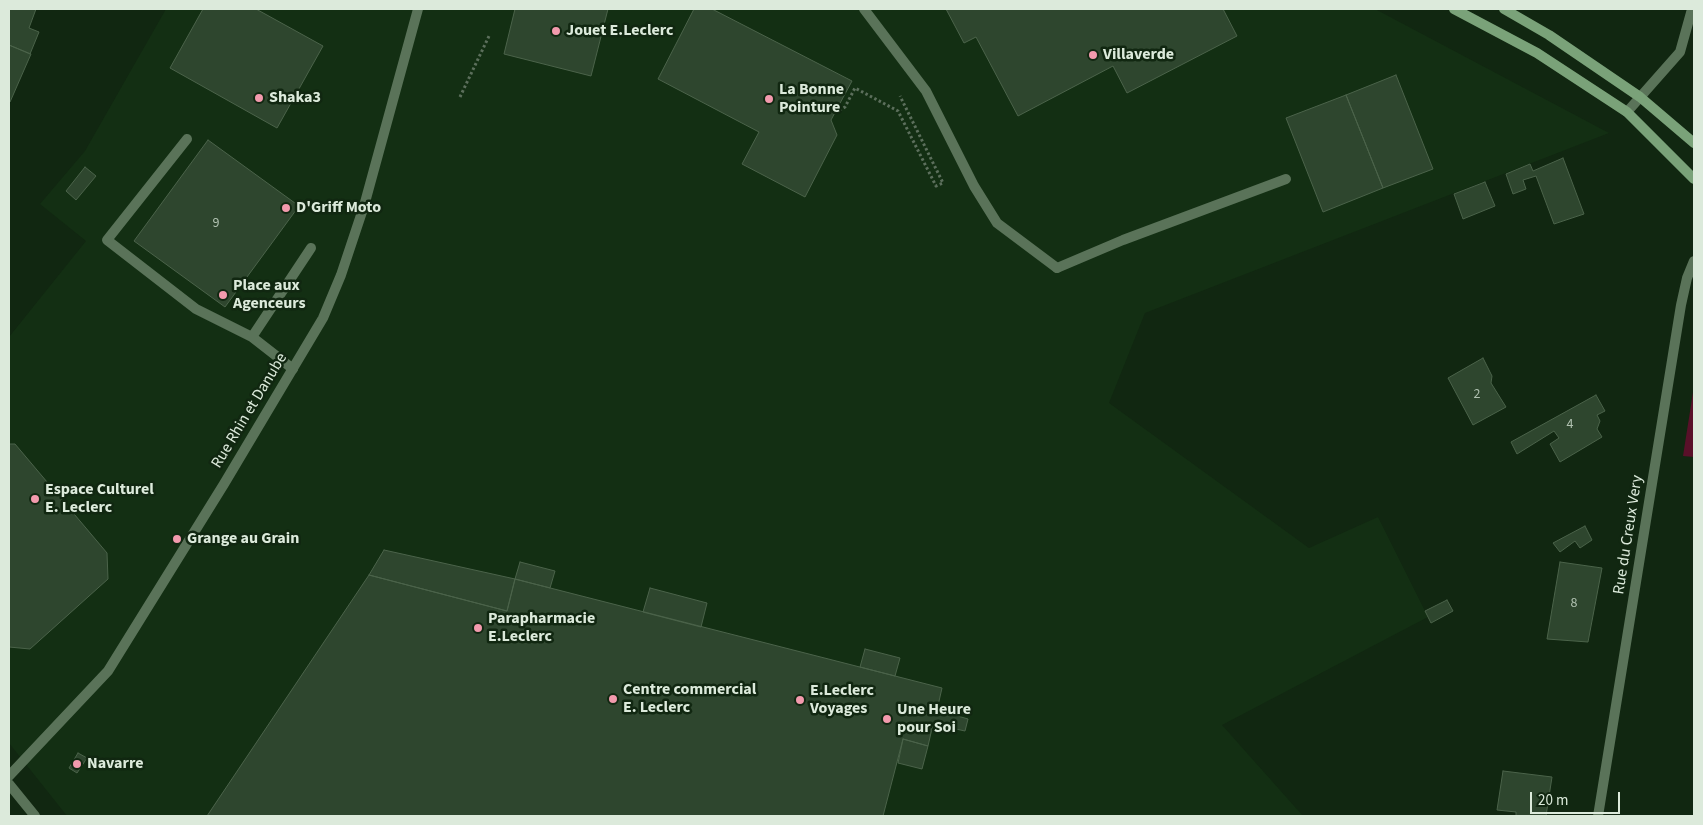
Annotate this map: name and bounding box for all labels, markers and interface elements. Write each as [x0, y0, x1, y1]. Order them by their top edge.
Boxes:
place label: Jouet E.Leclerc [566, 21, 674, 41]
marker: Jouet E.Leclerc [550, 25, 562, 37]
place label: Villaverde [1103, 45, 1174, 65]
marker: Villaverde [1087, 49, 1099, 61]
place label: La Bonne Pointure [779, 80, 844, 118]
place label: Shaka3 [269, 88, 321, 108]
marker: Shaka3 [253, 92, 265, 104]
marker: La Bonne Pointure [763, 93, 775, 105]
place label: D'Griff Moto [296, 198, 381, 218]
marker: D'Griff Moto [280, 202, 292, 214]
house number: 9 [213, 216, 219, 232]
place label: Place aux Agenceurs [233, 276, 306, 314]
marker: Place aux Agenceurs [217, 289, 229, 301]
street label: Rue Rhin et Danube [208, 350, 292, 472]
house number: 2 [1474, 387, 1480, 403]
house number: 4 [1567, 417, 1573, 433]
street label: Rue du Creux Very [1610, 474, 1648, 596]
place label: Espace Culturel E. Leclerc [45, 480, 154, 518]
marker: Espace Culturel E. Leclerc [29, 493, 41, 505]
place label: Grange au Grain [187, 529, 299, 549]
marker: Grange au Grain [171, 533, 183, 545]
house number: 8 [1571, 596, 1577, 612]
place label: Parapharmacie E.Leclerc [488, 609, 595, 647]
marker: Parapharmacie E.Leclerc [472, 622, 484, 634]
place label: Centre commercial E. Leclerc [623, 680, 756, 718]
place label: E.Leclerc Voyages [810, 681, 874, 719]
marker: Centre commercial E. Leclerc [607, 693, 619, 705]
marker: E.Leclerc Voyages [794, 694, 806, 706]
place label: Une Heure pour Soi [897, 700, 971, 738]
marker: Une Heure pour Soi [881, 713, 893, 725]
place label: Navarre [87, 754, 143, 774]
marker: Navarre [71, 758, 83, 770]
scale bar [1533, 782, 1623, 814]
text: 20 m [1538, 790, 1568, 811]

